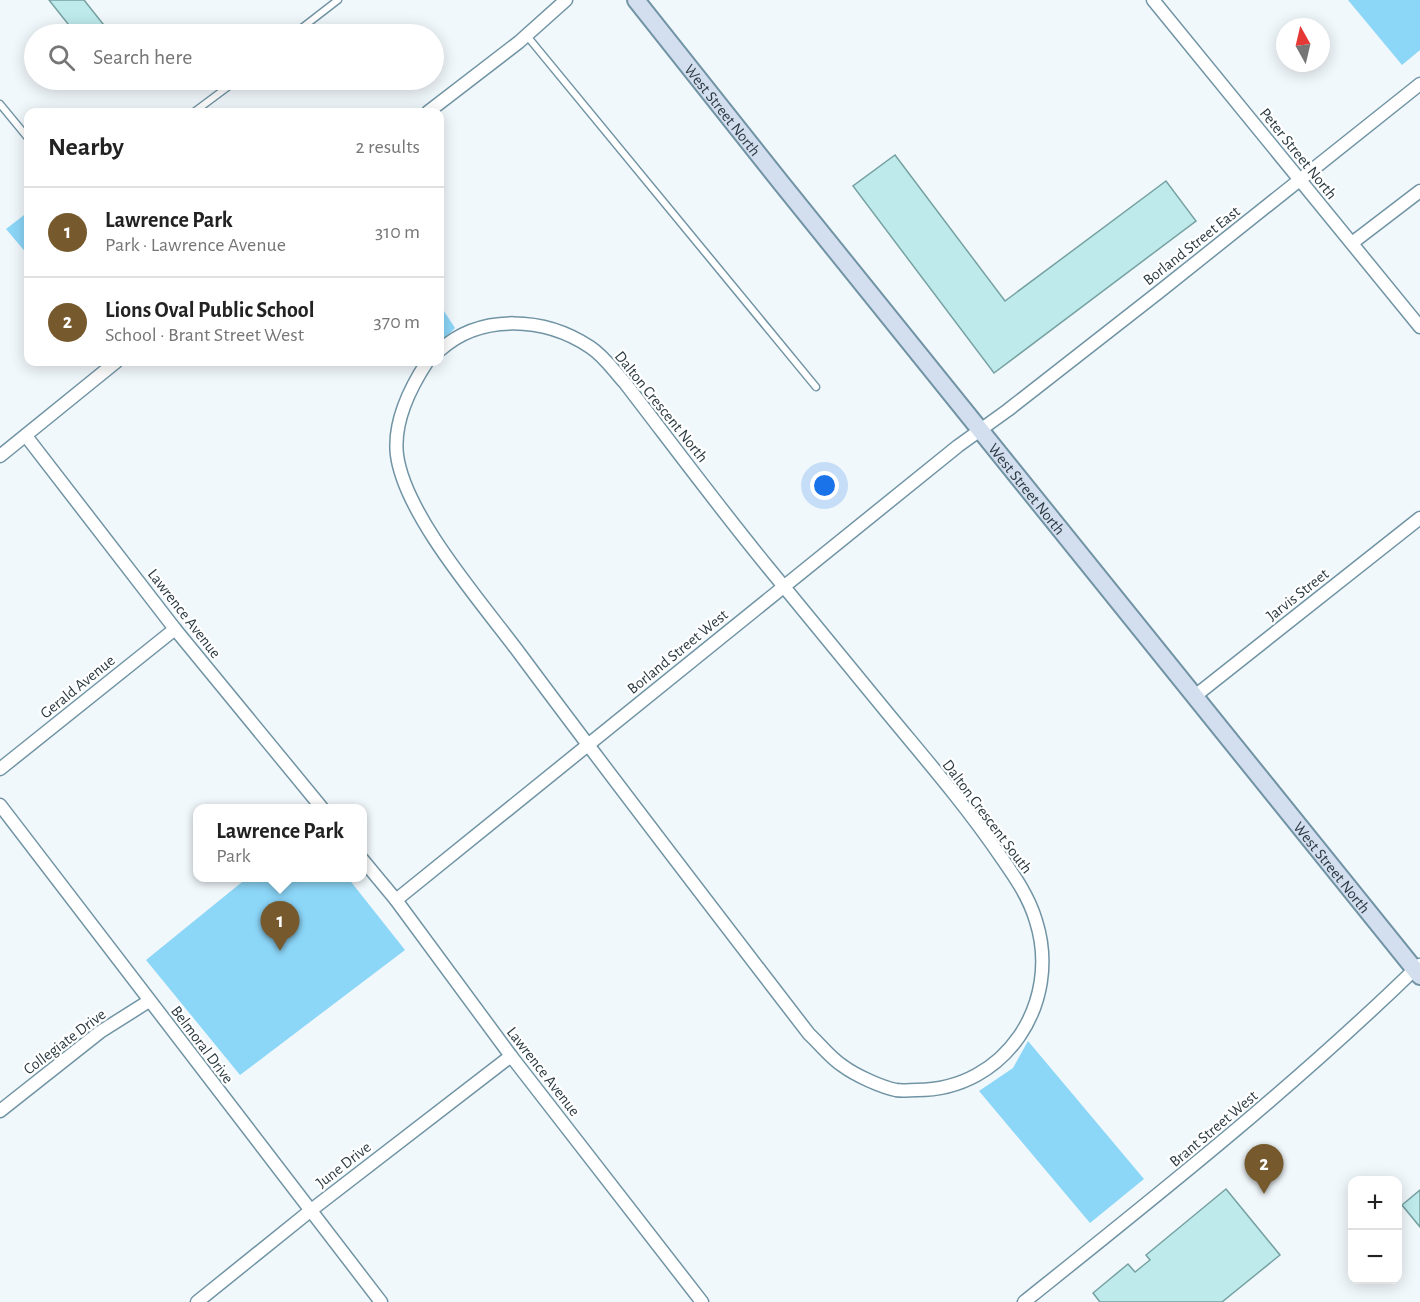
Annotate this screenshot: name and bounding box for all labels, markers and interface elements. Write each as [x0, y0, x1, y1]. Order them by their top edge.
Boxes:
north arrow [1276, 18, 1330, 72]
search box [24, 24, 444, 90]
icon: search [45, 41, 78, 74]
text: Search here [93, 46, 192, 68]
street label: West Street North [681, 61, 763, 159]
street label: Peter Street North [1257, 105, 1340, 202]
text: Nearby [48, 134, 124, 160]
text: 2 results [356, 137, 420, 157]
street label: Borland Street East [1140, 203, 1243, 288]
text: Lawrence Park [105, 209, 233, 231]
text: 1 [64, 222, 71, 242]
text: 310 m [375, 222, 420, 242]
text: Park · Lawrence Avenue [105, 235, 286, 255]
text: Lions Oval Public School [105, 299, 315, 321]
text: 2 [63, 312, 72, 332]
text: 370 m [374, 312, 420, 332]
text: School · Brant Street West [105, 325, 304, 345]
street label: Dalton Crescent North [612, 348, 711, 465]
street label: West Street North [985, 441, 1068, 538]
your location [810, 471, 839, 500]
street label: Lawrence Avenue [145, 566, 224, 661]
street label: Jarvis Street [1263, 566, 1332, 624]
street label: Borland Street West [624, 607, 731, 697]
street label: Gerald Avenue [37, 652, 118, 721]
street label: Dalton Crescent South [939, 757, 1035, 876]
popup [193, 804, 367, 882]
street label: West Street North [1290, 819, 1373, 916]
text: Lawrence Park [216, 820, 344, 842]
text: Park [216, 846, 251, 866]
pin: 1 [260, 902, 300, 951]
street label: Belmoral Drive [168, 1003, 236, 1086]
street label: Collegiate Drive [21, 1006, 109, 1078]
street label: Lawrence Avenue [504, 1024, 583, 1119]
street label: Brant Street West [1167, 1088, 1261, 1170]
street label: June Drive [313, 1139, 374, 1191]
pin: 2 [1244, 1144, 1284, 1194]
map controls [1348, 1176, 1402, 1284]
button: + [1348, 1176, 1402, 1230]
button: − [1348, 1230, 1402, 1284]

